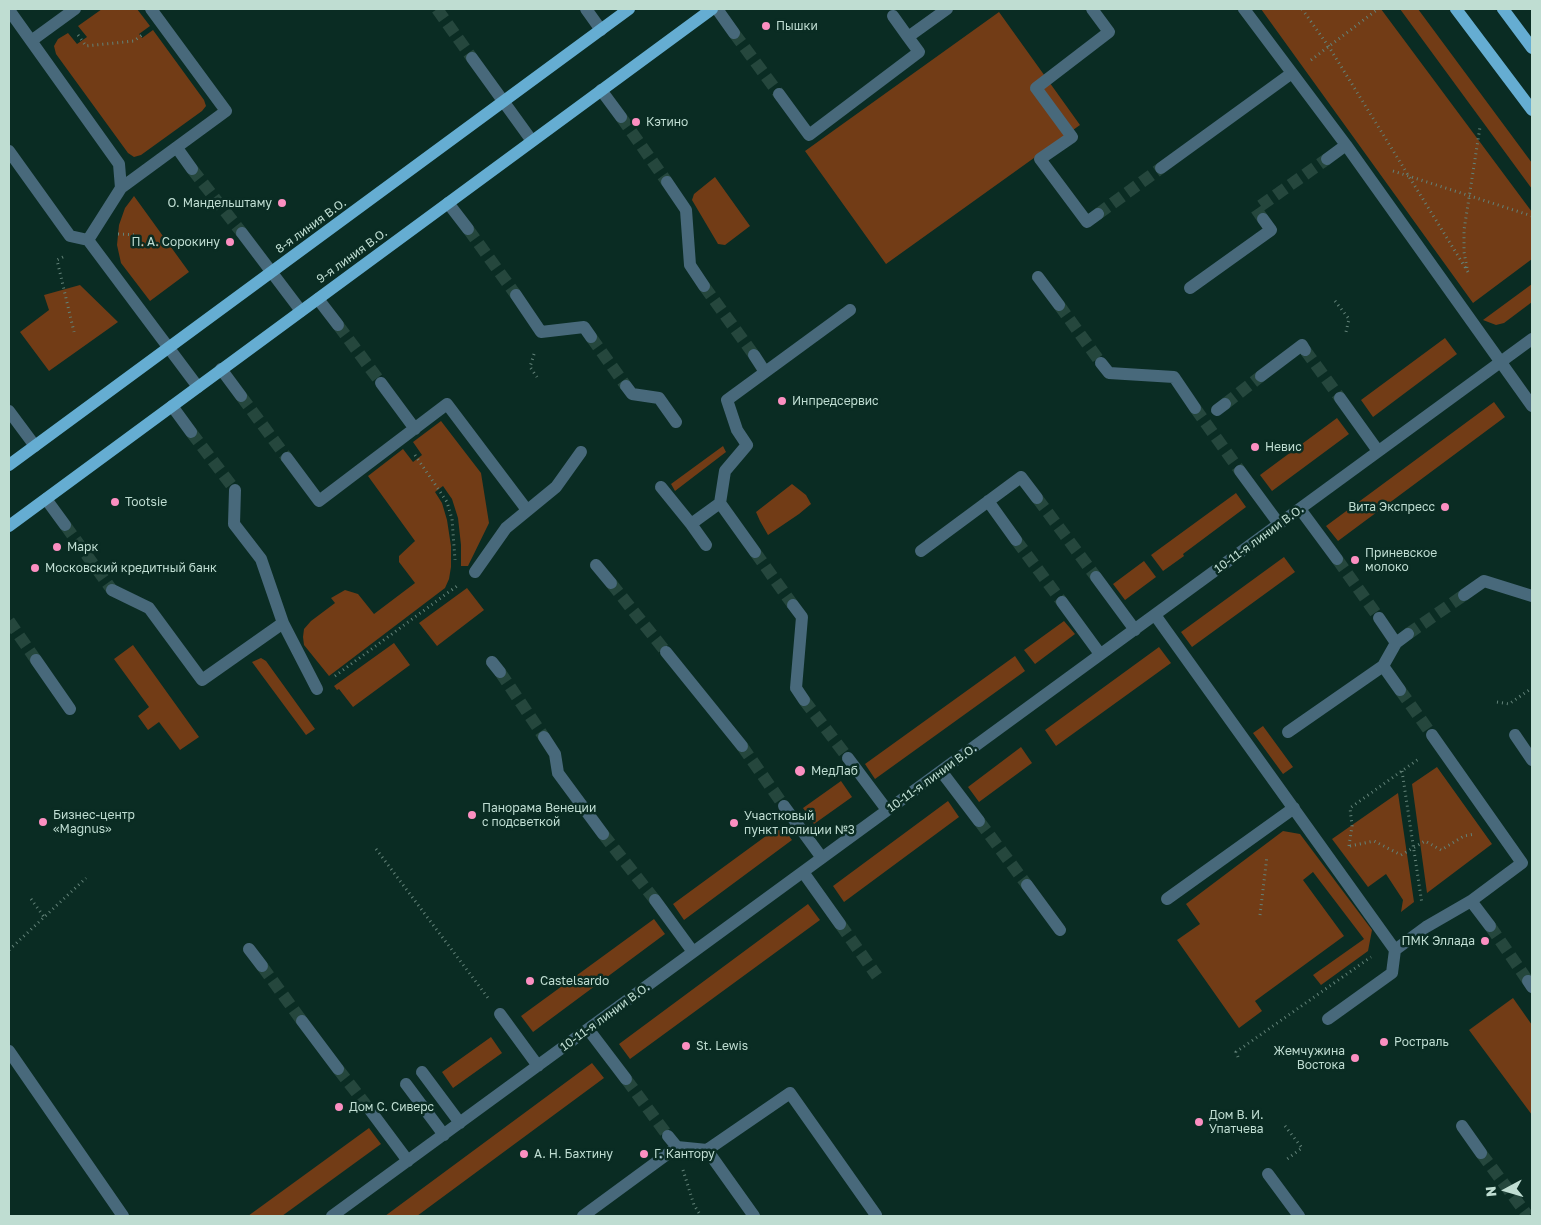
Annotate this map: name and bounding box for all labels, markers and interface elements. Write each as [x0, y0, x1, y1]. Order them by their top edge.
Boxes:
place label: Пышки [776, 19, 818, 33]
marker: Пышки [760, 20, 772, 32]
place label: Кэтино [646, 115, 688, 129]
marker: Кэтино [630, 116, 642, 128]
street label: 8-я линия В.О. [273, 195, 349, 257]
place label: О. Мандельштаму [167, 196, 272, 210]
marker: О. Мандельштаму [276, 197, 288, 209]
street label: 9-я линия В.О. [314, 225, 390, 287]
place label: П. А. Сорокину [131, 235, 220, 249]
marker: П. А. Сорокину [224, 236, 236, 248]
place label: Инпредсервис [792, 394, 879, 408]
marker: Инпредсервис [776, 395, 788, 407]
place label: Невис [1265, 440, 1302, 454]
marker: Невис [1249, 441, 1261, 453]
place label: Tootsie [125, 495, 167, 509]
marker: Tootsie [109, 496, 121, 508]
place label: Вита Экспресс [1348, 500, 1435, 514]
marker: Вита Экспресс [1439, 501, 1451, 513]
street label: 10-11-я линии В.О. [1212, 502, 1306, 576]
place label: Марк [67, 540, 98, 554]
marker: Марк [51, 541, 63, 553]
place label: Приневское молоко [1365, 546, 1437, 574]
marker: Приневское молоко [1349, 554, 1361, 566]
place label: Московский кредитный банк [45, 561, 217, 575]
marker: Московский кредитный банк [29, 562, 41, 574]
street label: 10-11-я линии В.О. [885, 741, 979, 815]
marker: МедЛаб [793, 764, 807, 778]
place label: МедЛаб [811, 764, 858, 778]
place label: Панорама Венеции с подсветкой [482, 801, 596, 829]
place label: Бизнес-центр «Magnus» [53, 808, 135, 836]
marker: Панорама Венеции с подсветкой [466, 809, 478, 821]
place label: Участковый пункт полиции №3 [744, 809, 855, 837]
marker: Бизнес-центр «Magnus» [37, 816, 49, 828]
marker: Участковый пункт полиции №3 [728, 817, 740, 829]
place label: ПМК Эллада [1402, 934, 1475, 948]
marker: ПМК Эллада [1479, 935, 1491, 947]
place label: Castelsardo [540, 974, 609, 988]
marker: Castelsardo [524, 975, 536, 987]
street label: 10-11-я линии В.О. [558, 980, 652, 1054]
place label: Ростраль [1394, 1035, 1449, 1049]
marker: Ростраль [1378, 1036, 1390, 1048]
place label: St. Lewis [696, 1039, 748, 1053]
marker: St. Lewis [680, 1040, 692, 1052]
place label: Жемчужина Востока [1274, 1044, 1345, 1072]
marker: Жемчужина Востока [1349, 1052, 1361, 1064]
place label: Дом С. Сиверс [349, 1100, 434, 1114]
marker: Дом С. Сиверс [333, 1101, 345, 1113]
place label: Дом В. И. Упатчева [1209, 1108, 1264, 1136]
marker: Дом В. И. Упатчева [1193, 1116, 1205, 1128]
place label: А. Н. Бахтину [534, 1147, 613, 1161]
place label: Г. Кантору [654, 1147, 715, 1161]
marker: А. Н. Бахтину [518, 1148, 530, 1160]
marker: Г. Кантору [638, 1148, 650, 1160]
north arrow [1481, 1165, 1531, 1215]
text: N [1482, 1185, 1500, 1198]

